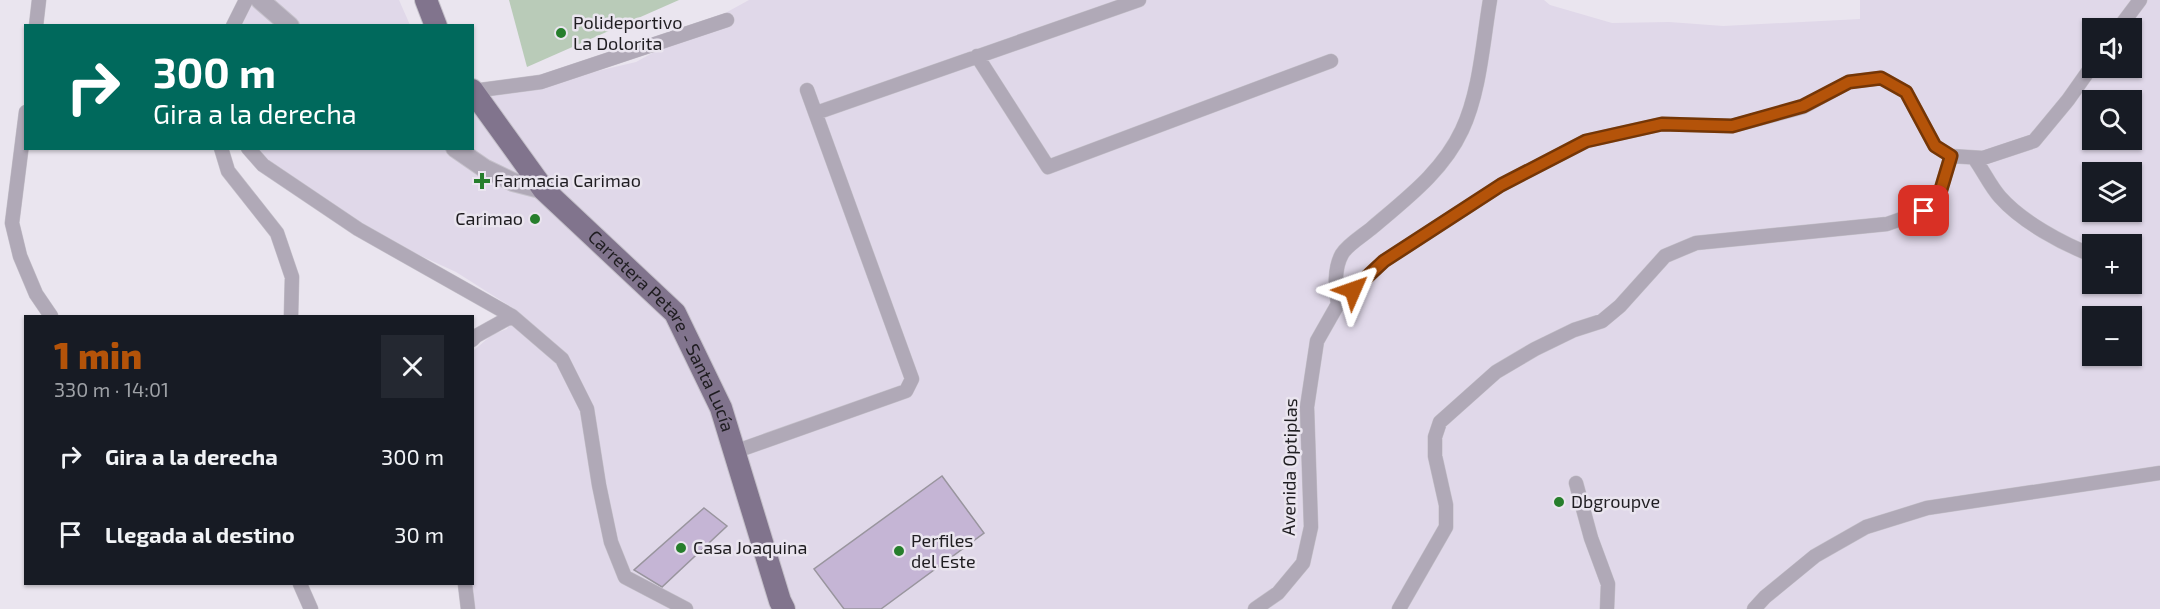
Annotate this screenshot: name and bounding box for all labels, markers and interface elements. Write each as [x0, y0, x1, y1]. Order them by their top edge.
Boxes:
place label: Polideportivo La Dolorita [573, 11, 682, 54]
map controls [2082, 18, 2142, 366]
button: sound [2082, 18, 2142, 78]
marker: Polideportivo La Dolorita [554, 26, 568, 40]
text: 300 m [153, 46, 276, 96]
icon: right [54, 48, 132, 126]
button: search [2082, 90, 2142, 150]
text: Gira a la derecha [153, 97, 357, 129]
button: layers [2082, 162, 2142, 222]
place label: Farmacia Carimao [494, 169, 641, 191]
marker: Farmacia Carimao [475, 174, 489, 188]
pin [1898, 185, 1949, 236]
icon: arrive [1907, 194, 1940, 227]
place label: Carimao [455, 207, 523, 229]
marker: Carimao [528, 212, 542, 226]
street label: Carretera Petare - Santa Lucía [584, 225, 740, 434]
button: + [2082, 234, 2142, 294]
position arrow [1321, 258, 1385, 322]
button: − [2082, 306, 2142, 366]
text: 1 min [54, 333, 142, 376]
button: close [381, 335, 444, 398]
text: 330 m · 14:01 [54, 377, 169, 401]
street label: Avenida Optiplas [1277, 398, 1301, 536]
icon: right [54, 440, 87, 473]
text: Gira a la derecha [105, 443, 278, 469]
text: 300 m [381, 443, 444, 469]
place label: Dbgroupve [1571, 490, 1660, 512]
marker: Dbgroupve [1552, 495, 1566, 509]
icon: arrive [54, 518, 87, 551]
text: Llegada al destino [105, 521, 295, 547]
text: 30 m [394, 521, 444, 547]
place label: Perfiles del Este [911, 529, 976, 572]
place label: Casa Joaquina [693, 536, 807, 558]
marker: Casa Joaquina [674, 541, 688, 555]
marker: Perfiles del Este [892, 544, 906, 558]

